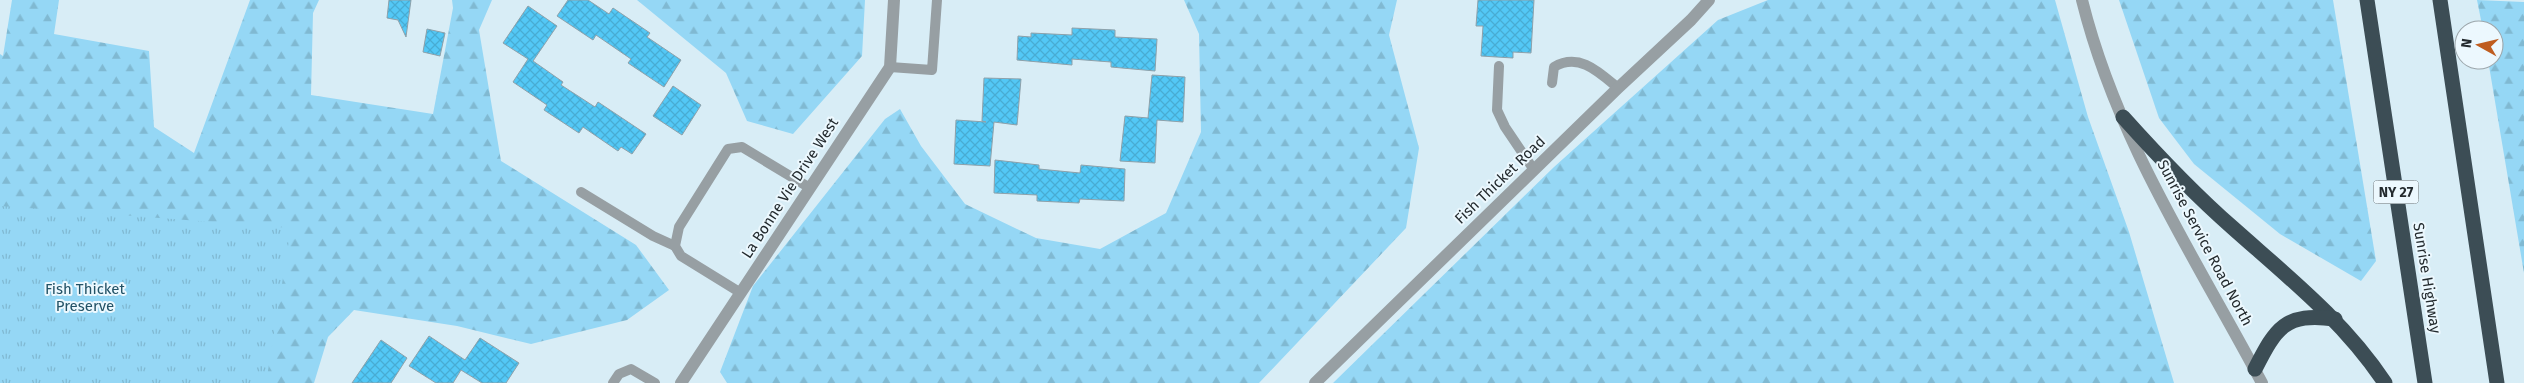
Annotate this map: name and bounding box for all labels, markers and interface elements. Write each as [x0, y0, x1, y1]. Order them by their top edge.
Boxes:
north arrow [2454, 20, 2504, 70]
text: N [2458, 37, 2476, 49]
street label: La Bonne Vie Drive West [738, 114, 842, 262]
street label: Fish Thicket Road [1451, 132, 1549, 228]
street label: Sunrise Service Road North [2154, 157, 2256, 329]
road number: NY 27 [2374, 180, 2418, 203]
street label: Sunrise Highway [2409, 221, 2445, 335]
park label: Fish Thicket Preserve [45, 280, 126, 315]

